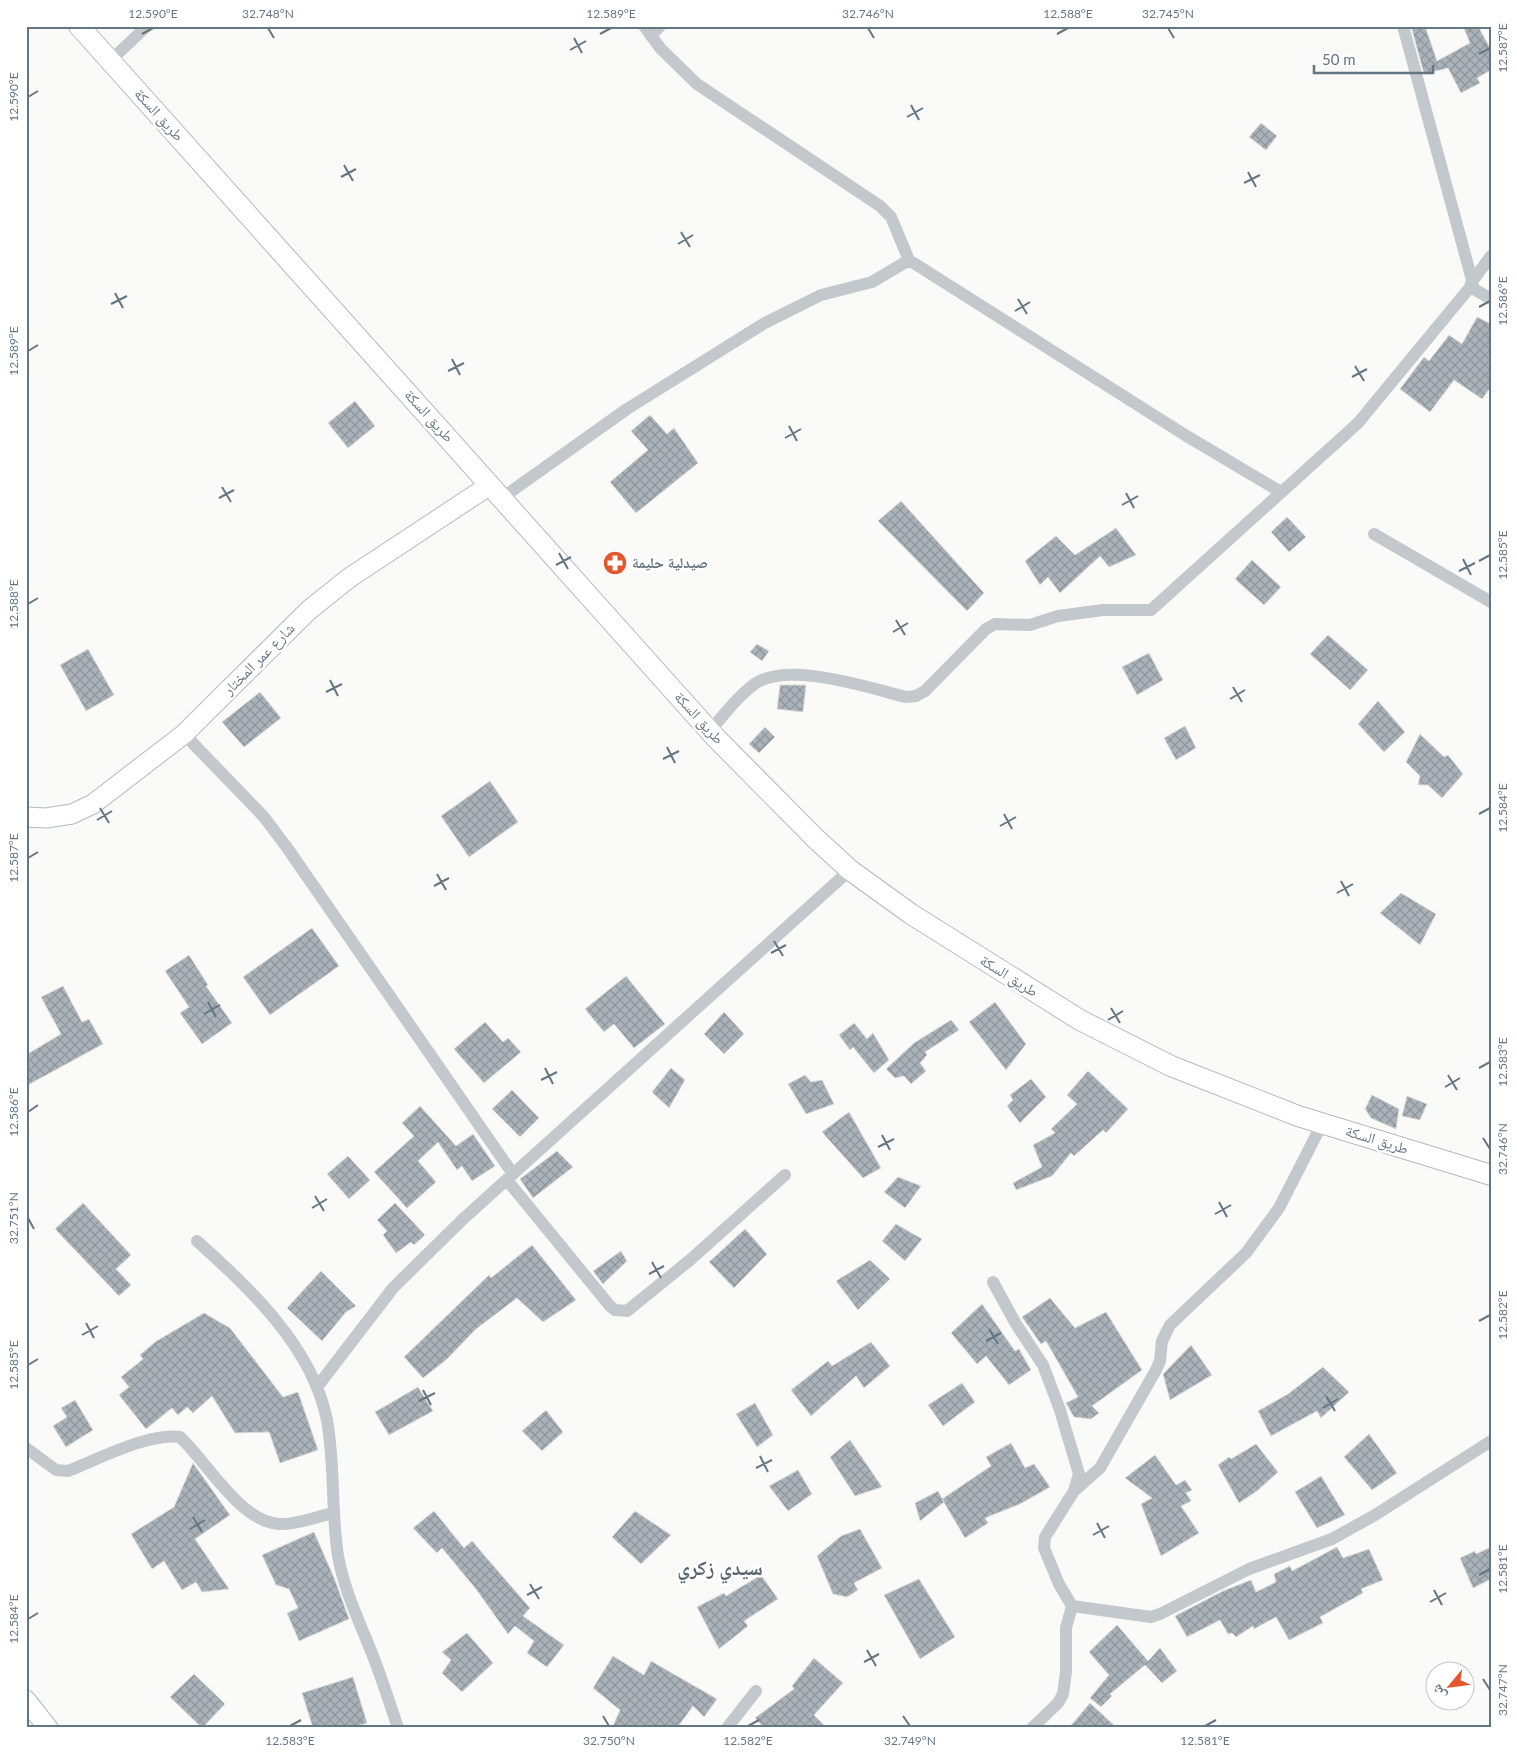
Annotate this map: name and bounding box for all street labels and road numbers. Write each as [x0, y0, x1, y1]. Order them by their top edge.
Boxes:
street label: طريق السكة [130, 84, 188, 146]
street label: طريق السكة [400, 385, 458, 447]
street label: شارع عمر المختار [218, 619, 299, 700]
street label: طريق السكة [670, 687, 728, 749]
street label: طريق السكة [976, 950, 1042, 1002]
street label: طريق السكة [1343, 1121, 1411, 1159]

